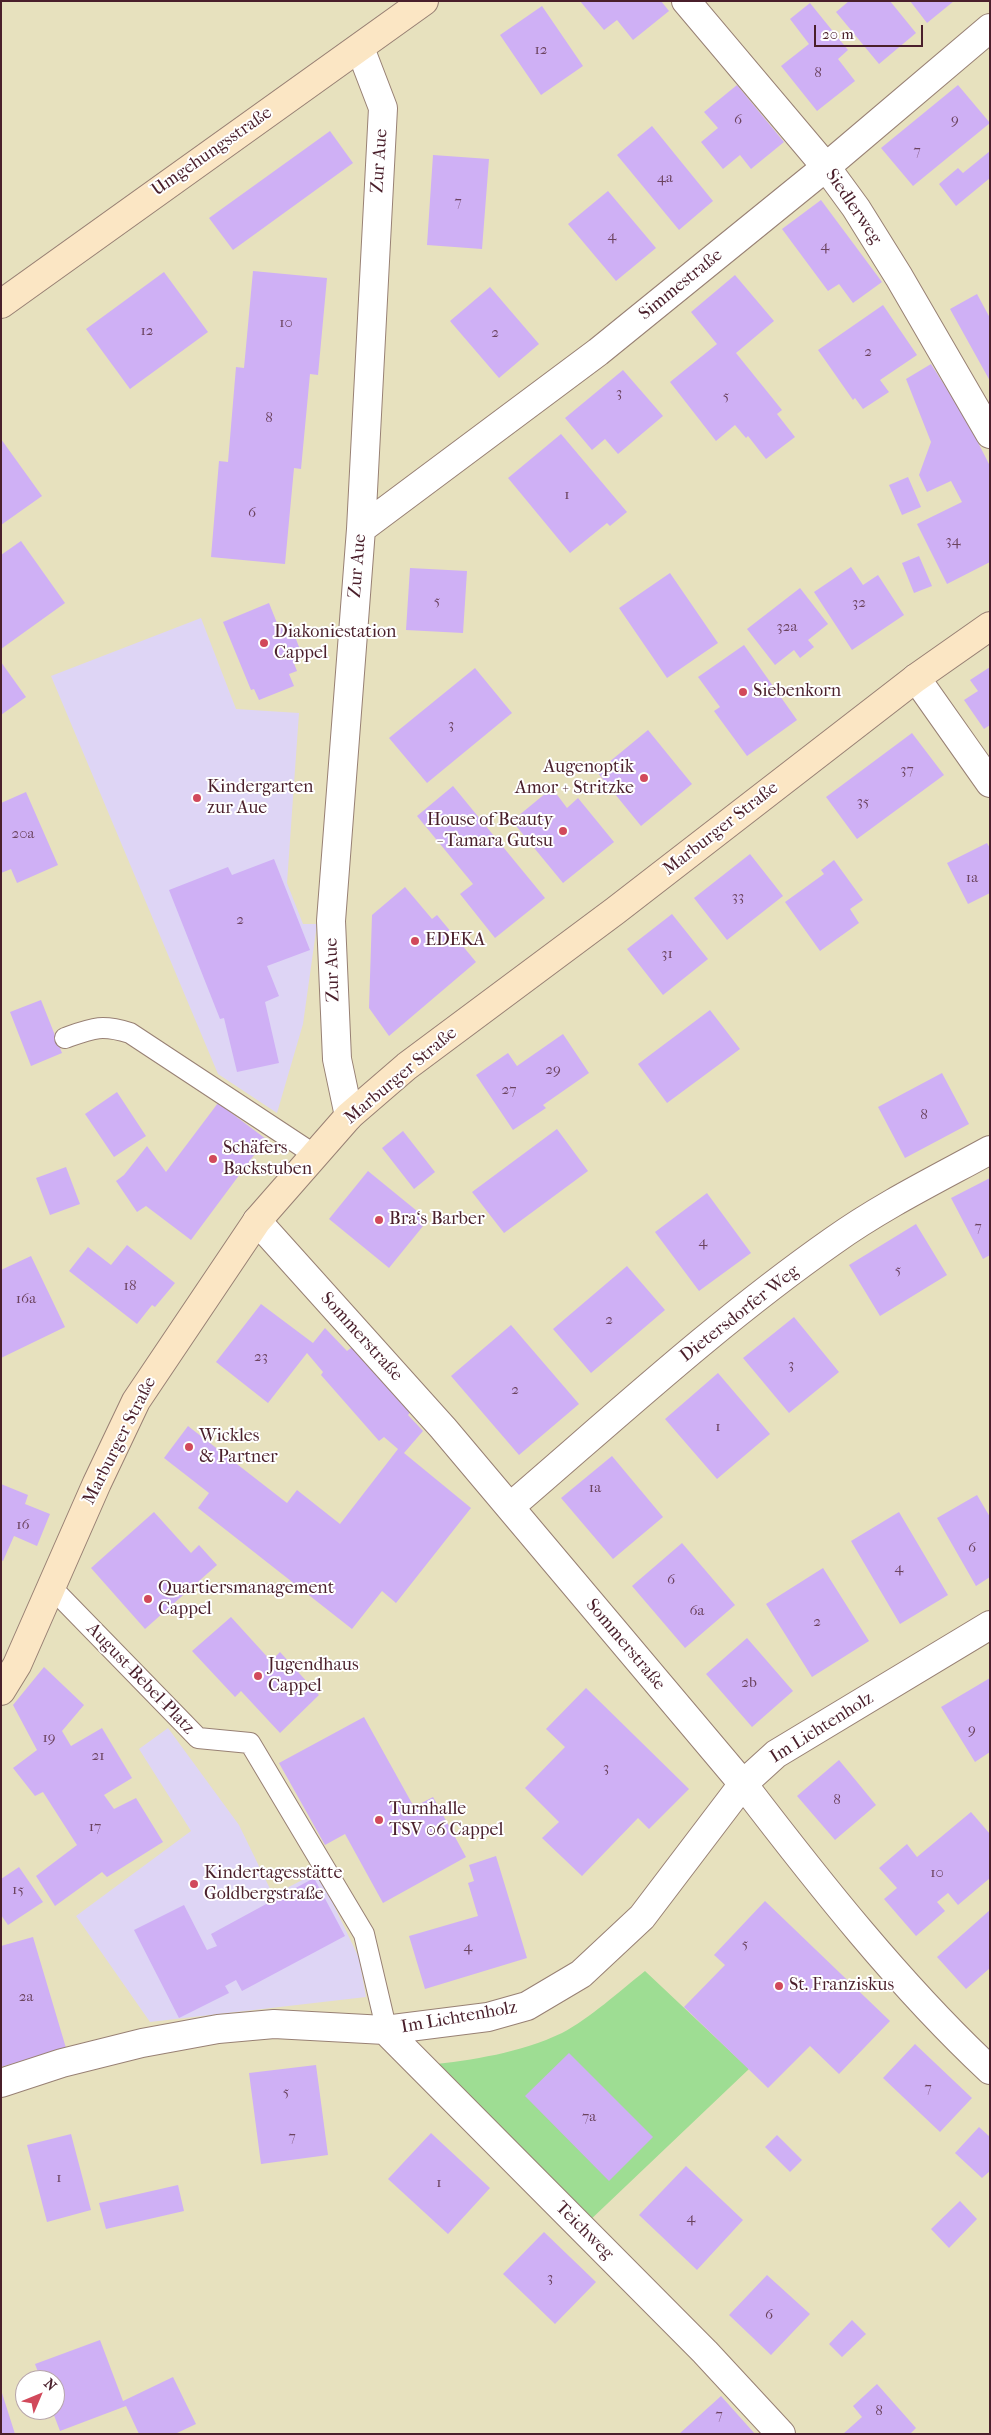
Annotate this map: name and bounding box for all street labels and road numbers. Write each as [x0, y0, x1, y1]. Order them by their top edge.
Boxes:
street label: Umgehungsstraße [148, 102, 276, 202]
street label: Zur Aue [367, 128, 393, 194]
street label: Siedlerweg [820, 165, 886, 249]
street label: Simmestraße [635, 245, 727, 325]
street label: Zur Aue [344, 533, 372, 599]
street label: Marburger Straße [659, 777, 783, 881]
street label: Zur Aue [321, 937, 345, 1003]
street label: Marburger Straße [340, 1023, 462, 1129]
street label: Dietersdorfer Weg [676, 1261, 804, 1367]
street label: Sommerstraße [315, 1288, 407, 1386]
street label: Marburger Straße [79, 1374, 161, 1508]
street label: Sommerstraße [581, 1595, 669, 1695]
street label: August-Bebel-Platz [81, 1619, 199, 1739]
street label: Im Lichtenholz [766, 1688, 878, 1768]
street label: Im Lichtenholz [399, 1997, 519, 2039]
street label: Teichweg [550, 2197, 618, 2265]

